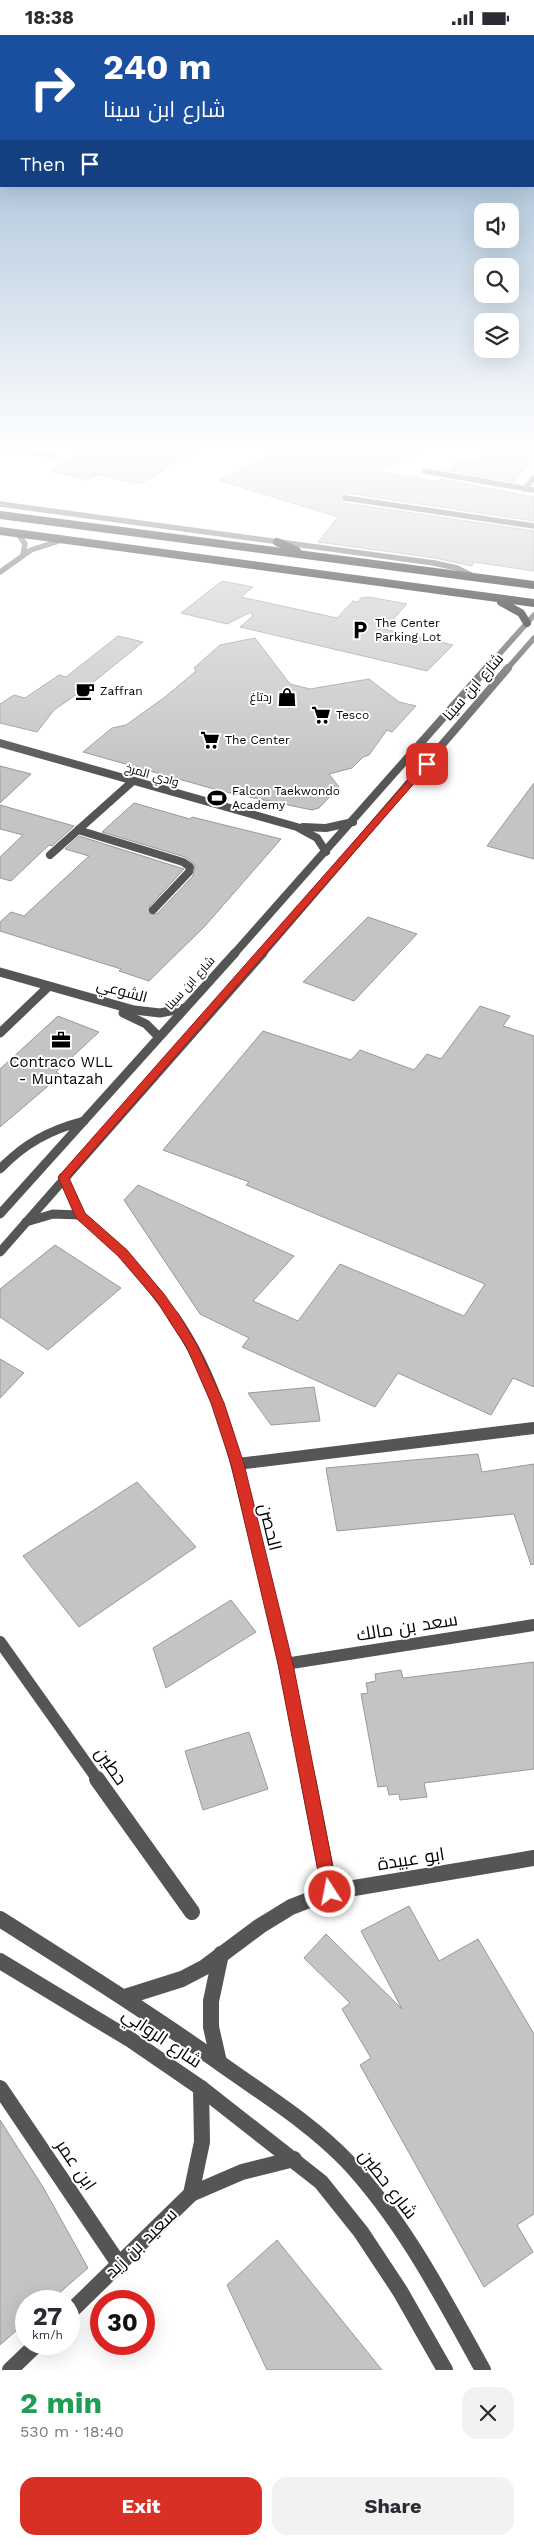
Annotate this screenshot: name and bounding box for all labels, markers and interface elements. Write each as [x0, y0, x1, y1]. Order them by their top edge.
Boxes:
text: 18:38 [25, 6, 74, 29]
text: 240 m [103, 46, 212, 88]
icon: right [20, 55, 85, 120]
text: شارع ابن سينا [103, 97, 225, 122]
icon: arrive [76, 150, 104, 178]
text: Then [20, 153, 66, 176]
map controls [474, 203, 519, 358]
button: sound [474, 203, 519, 248]
button: search [474, 258, 519, 303]
button: layers [474, 313, 519, 358]
place label: The Center Parking Lot [375, 616, 441, 644]
parking icon: The Center Parking Lot [349, 619, 371, 641]
street label: شارع ابن سينا [439, 650, 509, 726]
cafe icon: Zaffran [74, 680, 96, 702]
place label: Zaffran [100, 684, 143, 698]
shop icon: ردتاغ [276, 686, 298, 708]
place label: ردتاغ [250, 690, 272, 705]
supermarket icon: Tesco [310, 704, 332, 726]
place label: Tesco [336, 708, 369, 722]
supermarket icon: The Center [199, 729, 221, 751]
place label: The Center [225, 733, 290, 747]
pin [406, 743, 448, 785]
icon: arrive [413, 750, 441, 778]
street label: وادي المرخ [123, 761, 181, 792]
place label: Falcon Taekwondo Academy [232, 784, 340, 812]
sports icon: Falcon Taekwondo Academy [206, 787, 228, 809]
street label: شارع ابن سينا [162, 953, 218, 1013]
street label: الشوعي [94, 976, 149, 1009]
office icon: Contraco WLL - Muntazah [50, 1029, 72, 1051]
place label: Contraco WLL - Muntazah [9, 1053, 113, 1088]
street label: الحصن [254, 1501, 286, 1553]
street label: سعد بن مالك [355, 1608, 459, 1646]
street label: حطين [90, 1743, 132, 1789]
street label: ابو عبيدة [376, 1843, 446, 1875]
position arrow [303, 1865, 355, 1917]
street label: شارع الروابي [116, 2003, 206, 2075]
street label: ابن عمر [51, 2135, 101, 2195]
street label: شارع حطين [353, 2145, 422, 2224]
street label: سعيد بن زيد [100, 2203, 182, 2283]
speed limit sign: 30 [90, 2290, 155, 2355]
text: 27 [33, 2302, 62, 2331]
text: km/h [32, 2328, 63, 2342]
text: 2 min [20, 2385, 102, 2420]
button: close [462, 2387, 514, 2439]
text: 530 m · 18:40 [20, 2422, 124, 2441]
button: Exit [20, 2477, 262, 2535]
button: Share [272, 2477, 514, 2535]

